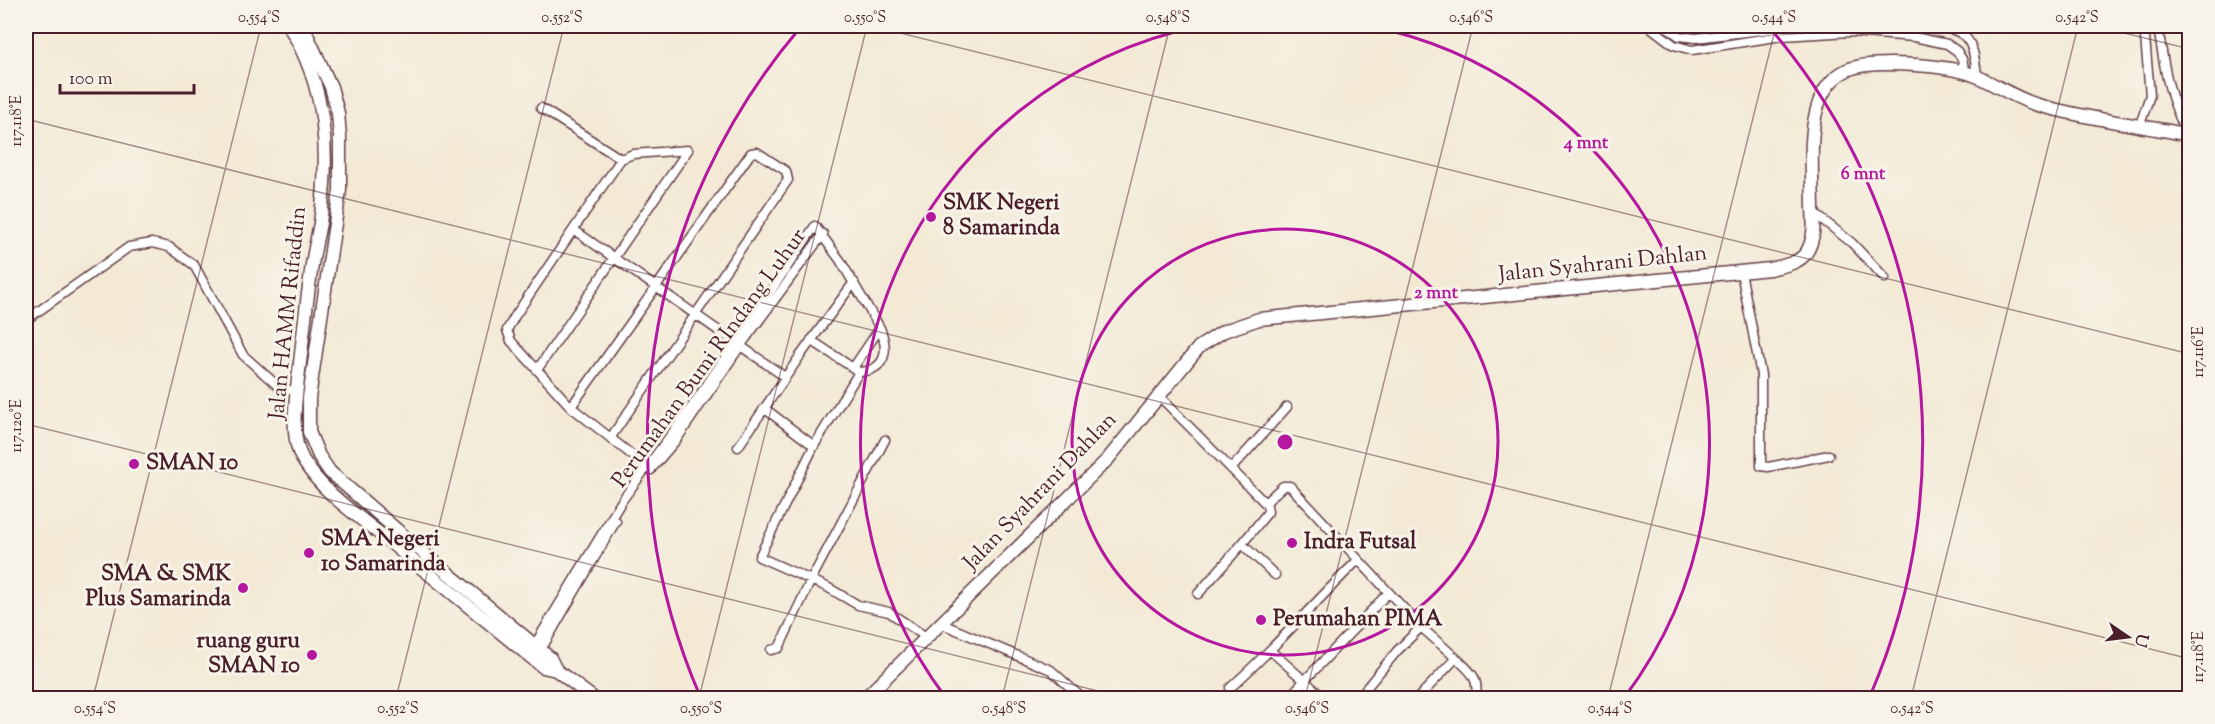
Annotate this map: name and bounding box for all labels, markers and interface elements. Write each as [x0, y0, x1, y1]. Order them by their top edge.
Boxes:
text: 0.554°S [238, 8, 280, 29]
text: 0.552°S [541, 8, 583, 29]
text: 0.550°S [844, 8, 886, 29]
text: 0.548°S [1146, 8, 1190, 29]
text: 0.546°S [1449, 8, 1493, 29]
text: 0.544°S [1752, 8, 1796, 29]
text: 0.542°S [2055, 8, 2099, 29]
scale bar [60, 57, 194, 95]
text: 100 m [69, 67, 113, 93]
text: 117.118°E [7, 95, 28, 147]
text: 4 mnt [1563, 131, 1609, 157]
text: 6 mnt [1841, 162, 1886, 188]
place label: SMK Negeri 8 Samarinda [943, 188, 1061, 245]
street label: Jalan HAMM Rifaddin [262, 205, 316, 422]
marker: SMK Negeri 8 Samarinda [924, 210, 938, 224]
street label: Perumahan Bumi RIndang Luhur [605, 223, 815, 495]
street label: Jalan Syahrani Dahlan [1496, 238, 1709, 292]
text: 2 mnt [1414, 281, 1459, 307]
text: 117.116°E [2189, 326, 2210, 378]
text: 117.120°E [7, 399, 28, 453]
street label: Jalan Syahrani Dahlan [956, 406, 1125, 579]
centre of rings [1275, 432, 1295, 452]
place label: SMAN 10 [146, 448, 238, 480]
marker: SMAN 10 [127, 457, 141, 471]
place label: SMA Negeri 10 Samarinda [321, 524, 447, 581]
place label: Indra Futsal [1304, 527, 1417, 559]
marker: Indra Futsal [1285, 536, 1299, 550]
marker: SMA Negeri 10 Samarinda [302, 546, 316, 560]
place label: SMA & SMK Plus Samarinda [86, 559, 232, 616]
marker: SMA & SMK Plus Samarinda [236, 581, 250, 595]
place label: Perumahan PIMA [1273, 604, 1443, 636]
north arrow [2098, 607, 2158, 667]
marker: Perumahan PIMA [1254, 613, 1268, 627]
place label: ruang guru SMAN 10 [196, 626, 300, 683]
text: U [2127, 631, 2153, 650]
text: 117.118°E [2189, 631, 2210, 683]
marker: ruang guru SMAN 10 [305, 648, 319, 662]
text: 0.554°S [74, 699, 116, 720]
text: 0.552°S [377, 699, 419, 720]
text: 0.550°S [680, 699, 722, 720]
text: 0.548°S [982, 699, 1026, 720]
text: 0.546°S [1285, 699, 1329, 720]
text: 0.544°S [1588, 699, 1632, 720]
text: 0.542°S [1890, 699, 1934, 720]

